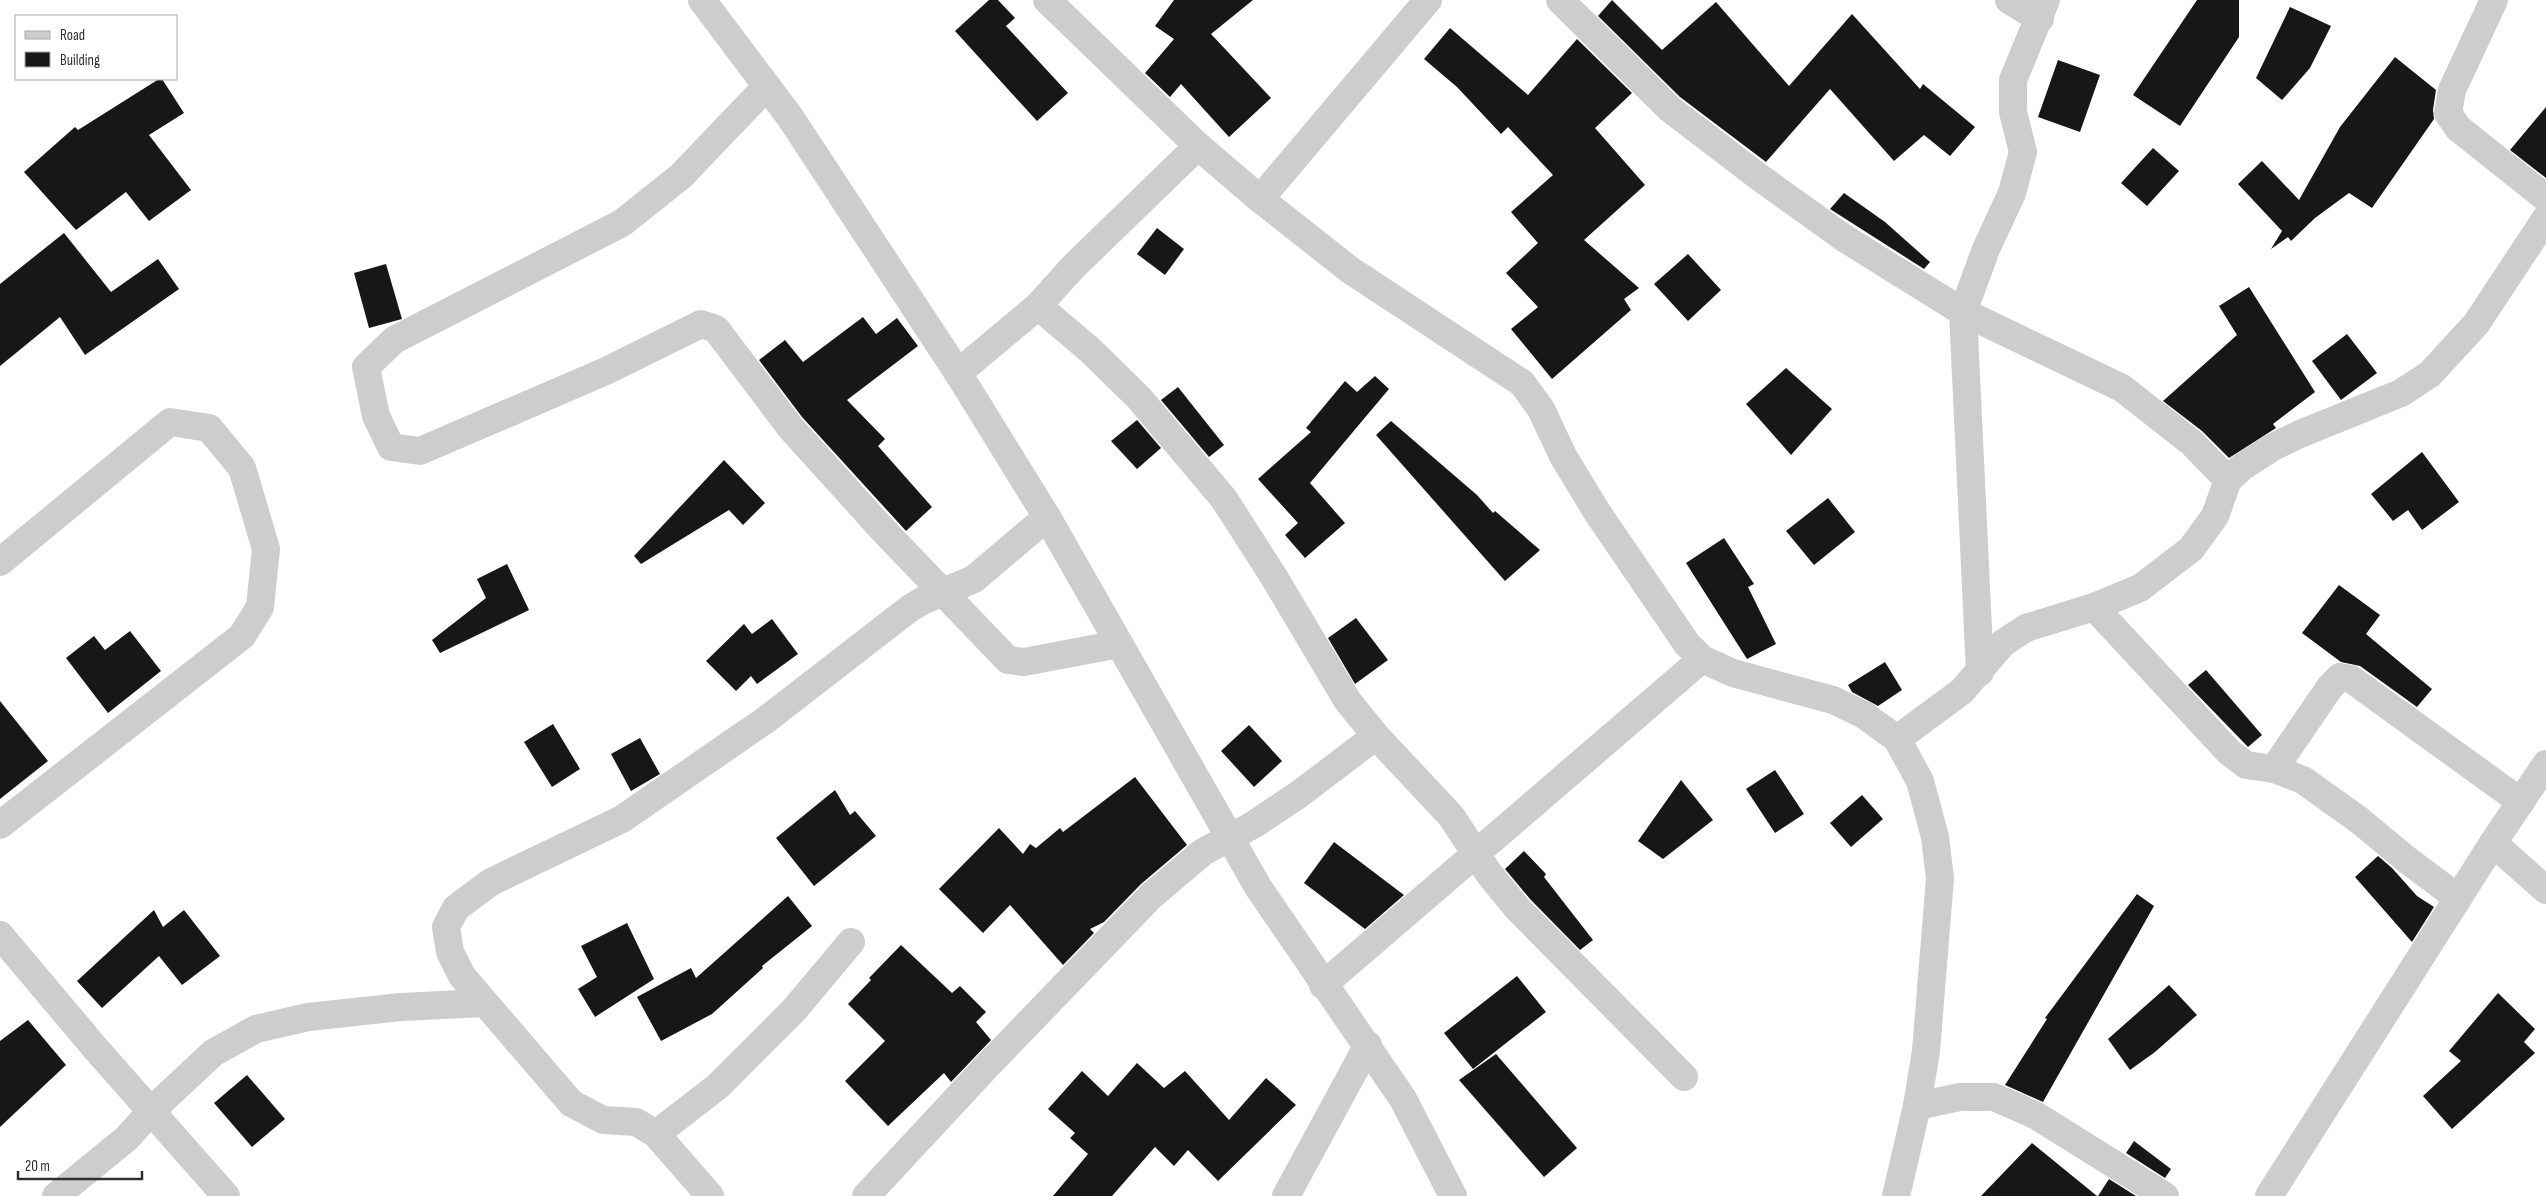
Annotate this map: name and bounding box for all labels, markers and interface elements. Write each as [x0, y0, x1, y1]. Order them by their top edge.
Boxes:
legend [15, 15, 178, 80]
text: Road [60, 26, 85, 45]
text: Building [60, 51, 100, 70]
scale bar [18, 1148, 141, 1180]
text: 20 m [25, 1157, 50, 1176]

